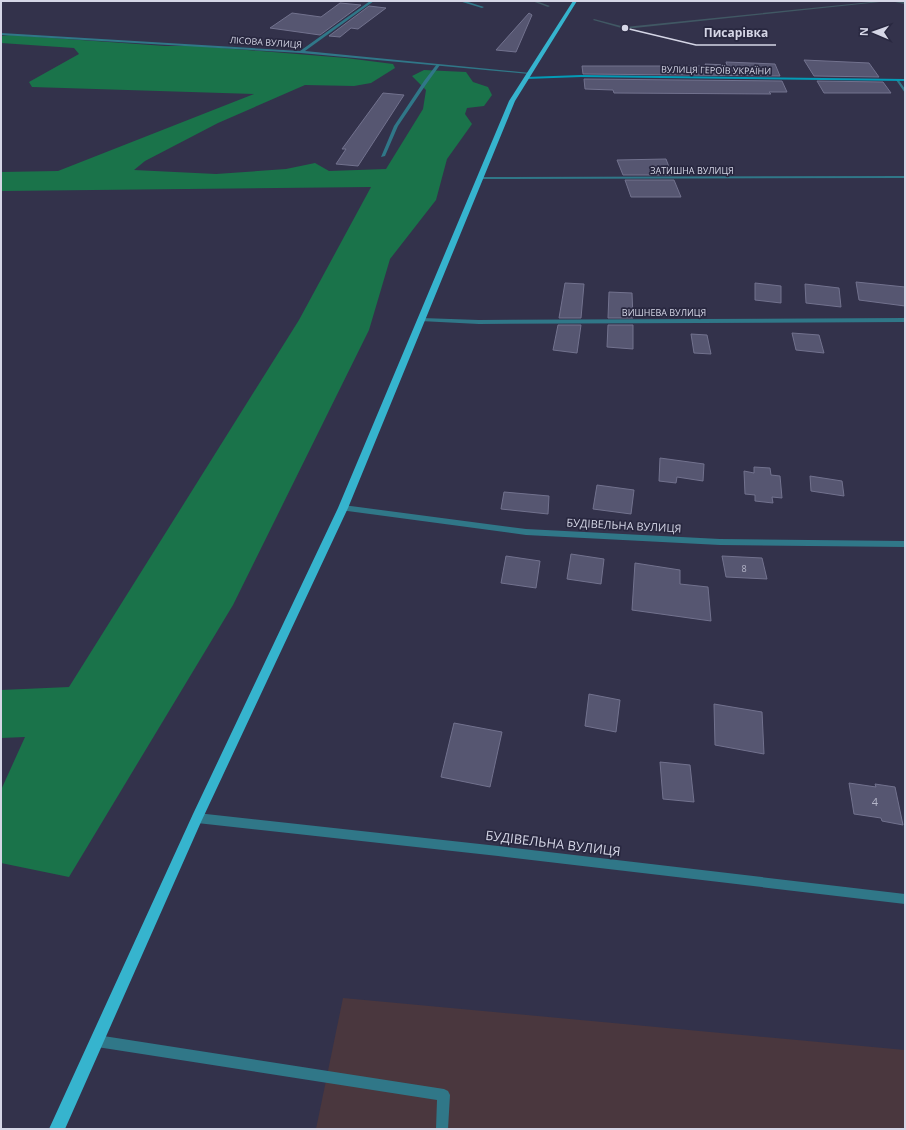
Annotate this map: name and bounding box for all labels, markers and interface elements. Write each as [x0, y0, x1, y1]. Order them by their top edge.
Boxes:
north arrow [854, 12, 894, 52]
callout: Писарівка [696, 21, 776, 45]
text: Писарівка [704, 24, 768, 41]
text: N [856, 27, 871, 36]
street label: ЛІСОВА ВУЛИЦЯ [230, 33, 302, 51]
street label: ВУЛИЦЯ ГЕРОЇВ УКРАЇНИ [661, 63, 771, 77]
street label: ЗАТИШНА ВУЛИЦЯ [650, 164, 734, 177]
street label: ВИШНЕВА ВУЛИЦЯ [622, 306, 706, 319]
street label: БУДІВЕЛЬНА ВУЛИЦЯ [566, 515, 682, 535]
house number: 8 [741, 562, 747, 575]
house number: 4 [872, 794, 879, 809]
street label: БУДІВЕЛЬНА ВУЛИЦЯ [484, 826, 622, 860]

